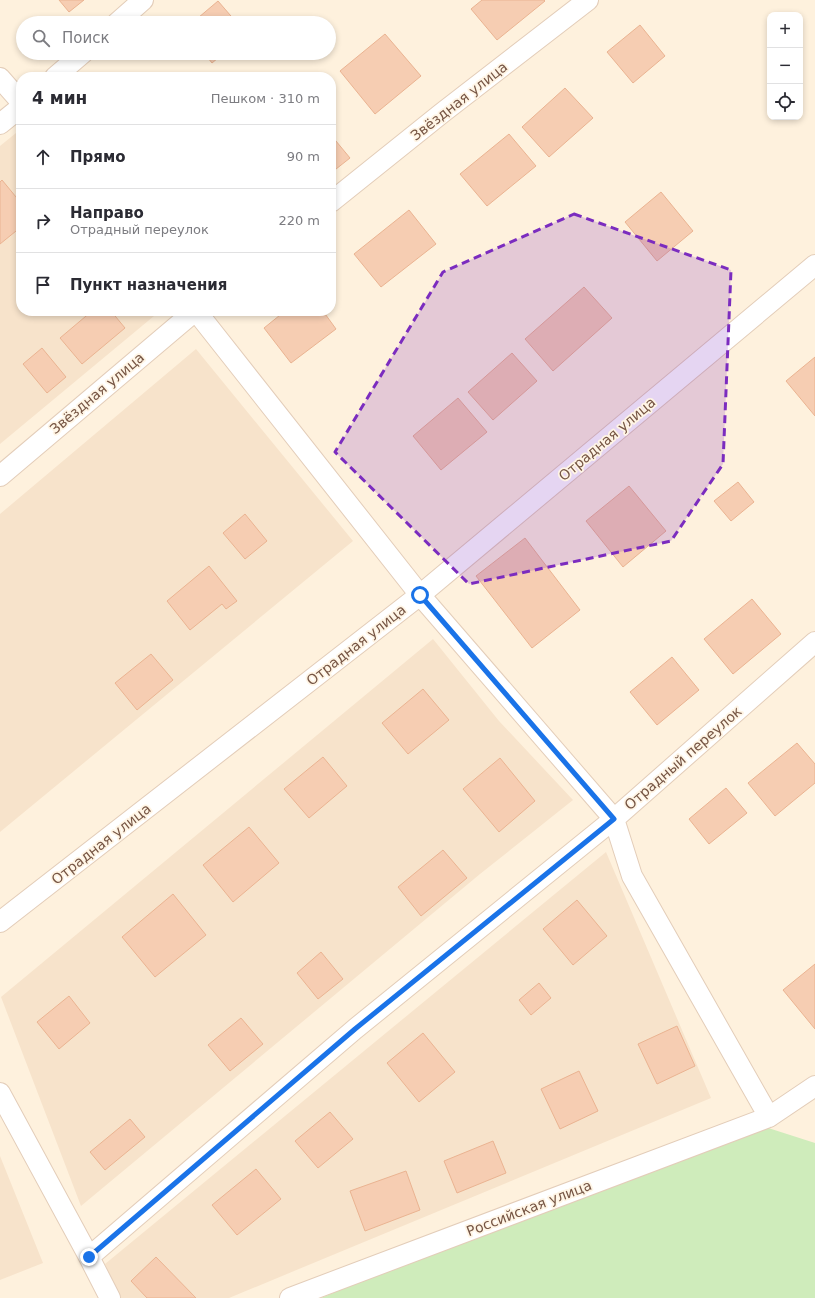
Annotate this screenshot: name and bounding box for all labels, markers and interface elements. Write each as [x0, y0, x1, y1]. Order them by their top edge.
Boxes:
map controls [767, 12, 803, 120]
button: + [767, 12, 803, 48]
search box [16, 16, 336, 60]
icon: search [30, 27, 52, 49]
text: Поиск [62, 29, 110, 47]
button: − [767, 48, 803, 84]
street label: Звёздная улица [408, 58, 510, 144]
button: locate [767, 84, 803, 120]
text: 4 мин [32, 88, 87, 108]
text: Пешком · 310 m [211, 91, 320, 106]
icon: ahead [32, 146, 54, 168]
text: Прямо [70, 148, 126, 166]
text: 90 m [287, 149, 320, 164]
text: Направо [70, 204, 144, 222]
icon: right [32, 210, 54, 232]
text: 220 m [278, 213, 320, 228]
text: Отрадный переулок [70, 222, 209, 237]
icon: arrive [32, 274, 54, 296]
text: Пункт назначения [70, 276, 227, 294]
street label: Звёздная улица [47, 349, 147, 437]
street label: Отрадная улица [555, 394, 659, 484]
route start [411, 586, 429, 604]
street label: Отрадная улица [303, 601, 409, 689]
street label: Отрадный переулок [621, 703, 745, 813]
street label: Отрадная улица [48, 800, 154, 888]
street label: Российская улица [464, 1177, 594, 1239]
route end [80, 1248, 98, 1266]

